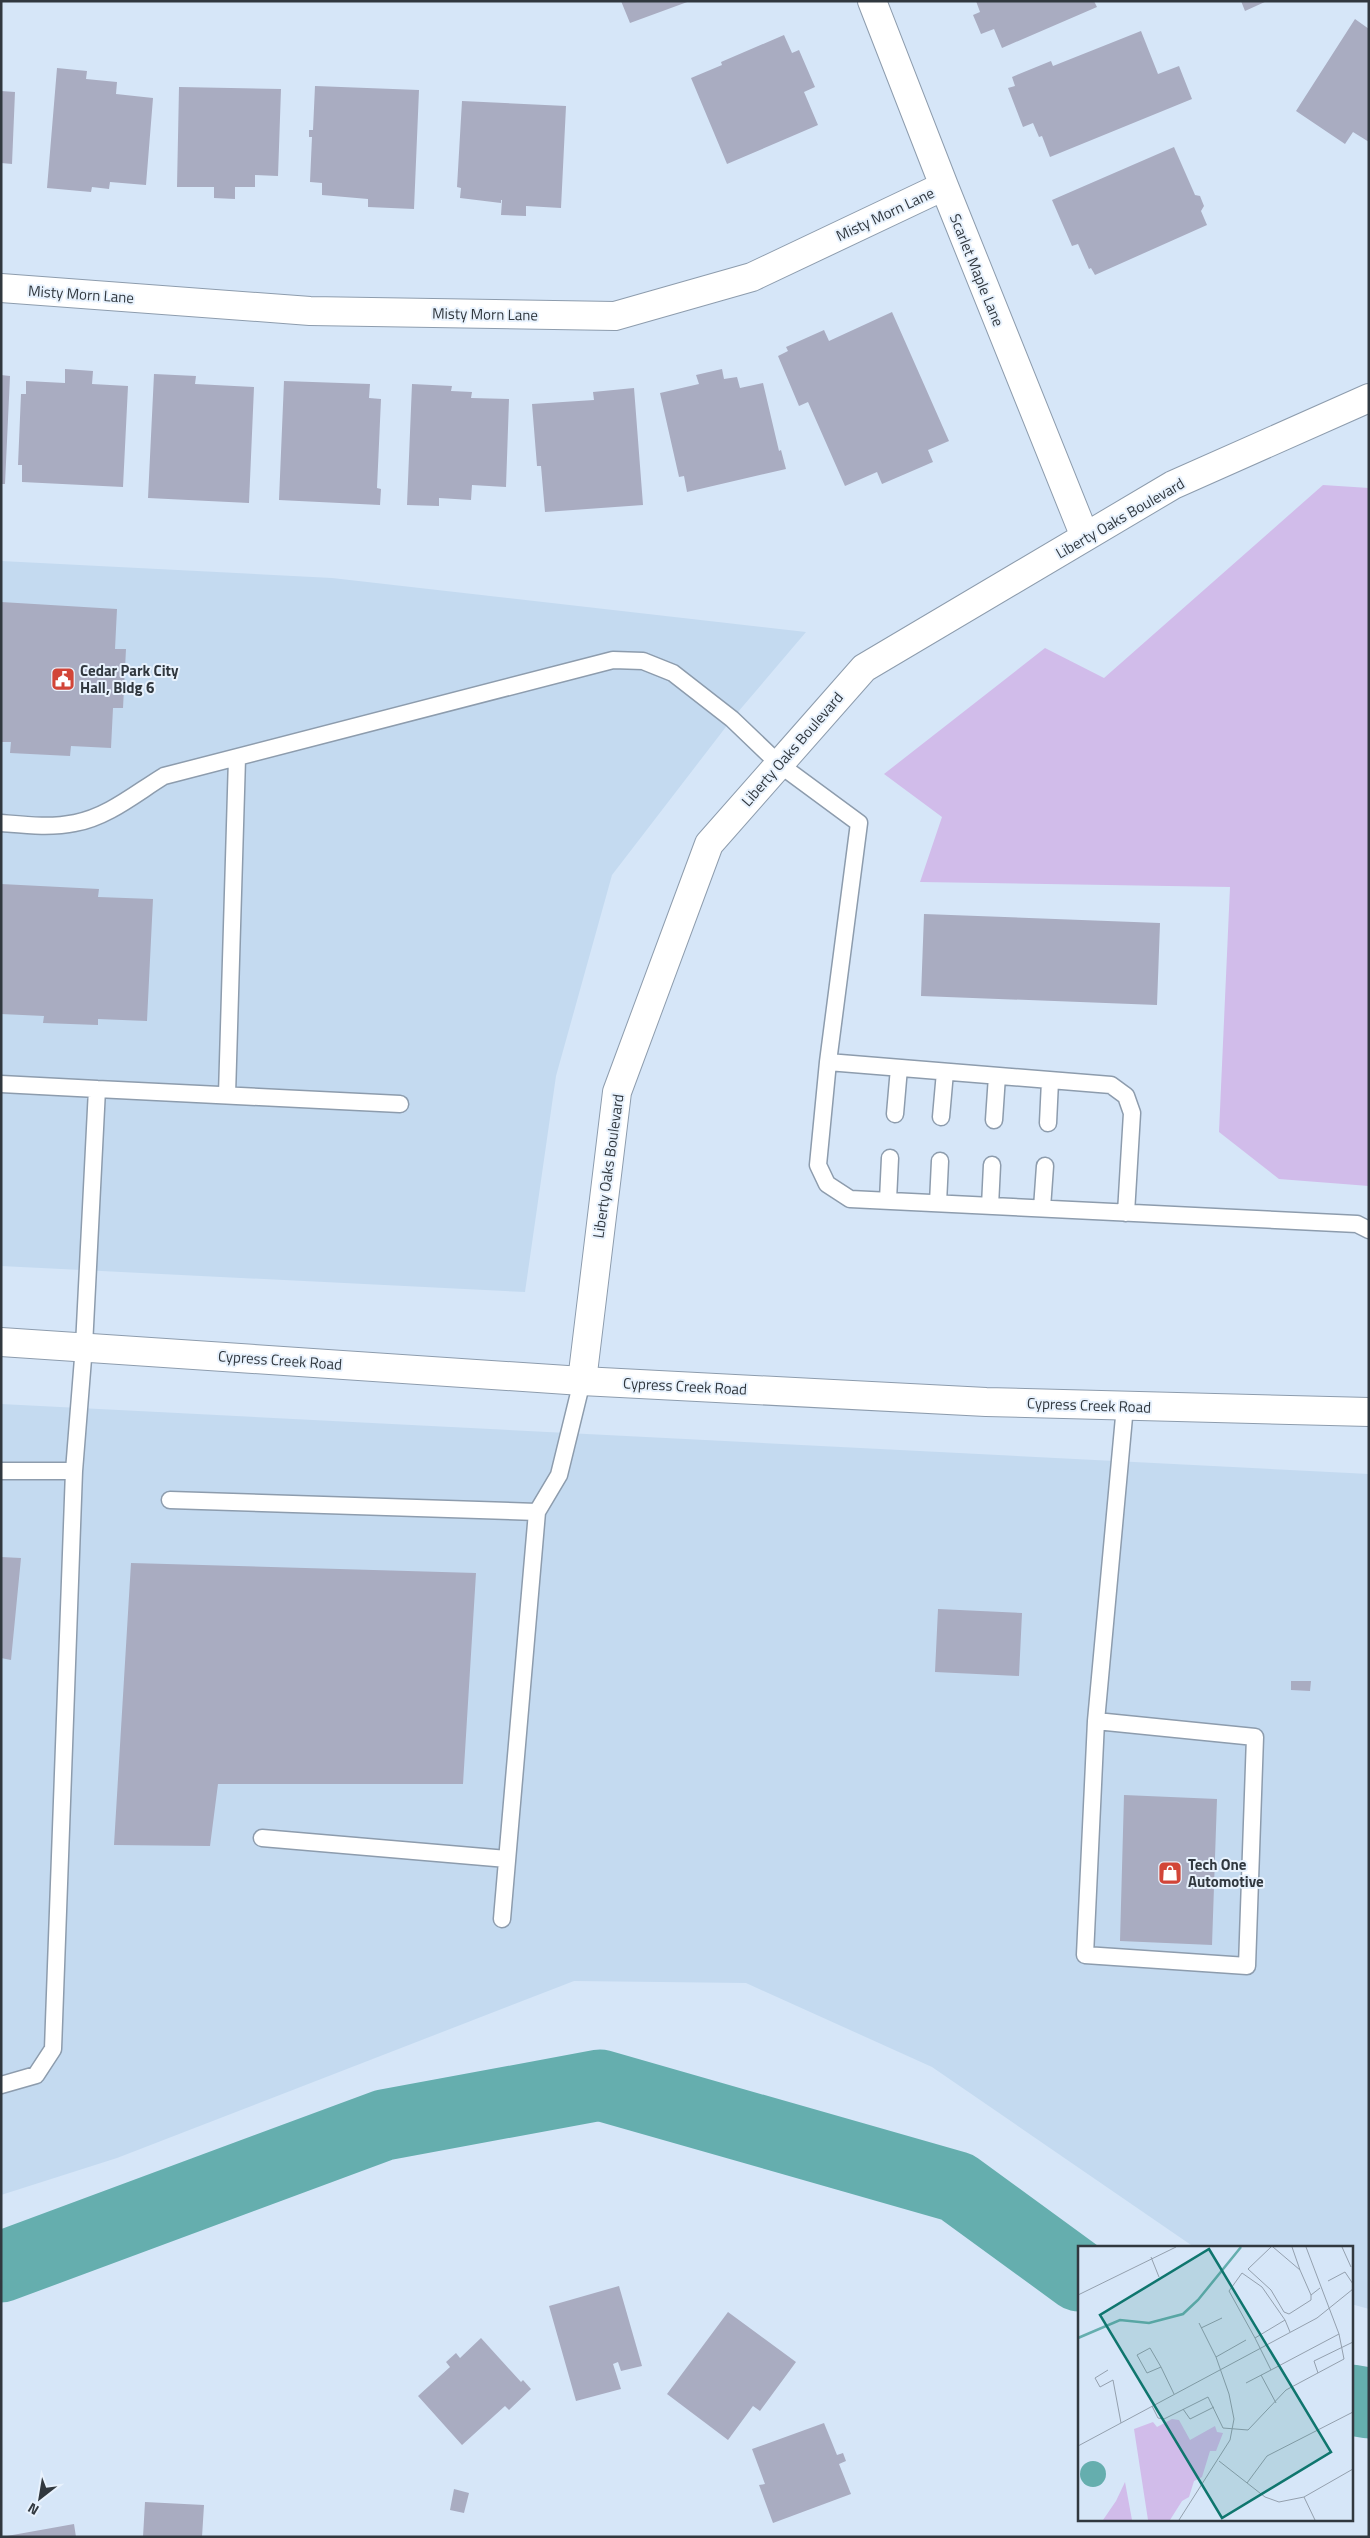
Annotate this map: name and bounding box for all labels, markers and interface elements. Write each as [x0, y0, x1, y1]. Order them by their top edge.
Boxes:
street label: Misty Morn Lane [832, 181, 938, 247]
street label: Scarlet Maple Lane [944, 210, 1010, 330]
street label: Misty Morn Lane [27, 279, 135, 309]
street label: Misty Morn Lane [432, 302, 538, 326]
street label: Liberty Oaks Boulevard [1051, 472, 1189, 564]
place label: Cedar Park City Hall, Bldg 6 [80, 659, 179, 699]
public building icon: Cedar Park City Hall, Bldg 6 [50, 666, 76, 692]
street label: Liberty Oaks Boulevard [736, 687, 848, 811]
street label: Liberty Oaks Boulevard [586, 1092, 630, 1240]
street label: Cypress Creek Road [217, 1344, 343, 1376]
street label: Cypress Creek Road [622, 1371, 748, 1401]
street label: Cypress Creek Road [1027, 1391, 1151, 1419]
place label: Tech One Automotive [1188, 1853, 1264, 1893]
shop icon: Tech One Automotive [1157, 1860, 1183, 1886]
inset map [1078, 2246, 1352, 2520]
north arrow [15, 2473, 65, 2523]
text: N [23, 2498, 43, 2521]

